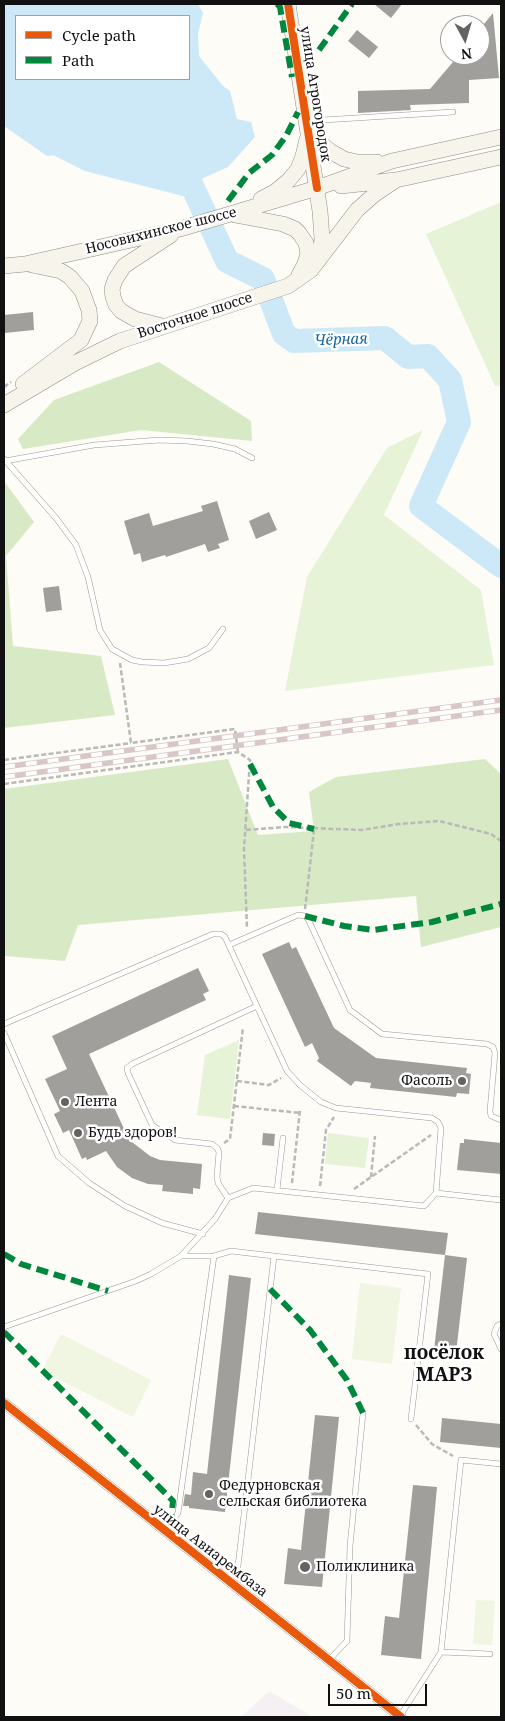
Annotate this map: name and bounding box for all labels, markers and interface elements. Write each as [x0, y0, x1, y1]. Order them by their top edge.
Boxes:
legend [15, 15, 190, 80]
north arrow [440, 15, 490, 65]
text: Cycle path [62, 25, 136, 45]
street label: улица Агрогородок [296, 25, 334, 163]
text: N [460, 44, 473, 64]
text: Path [62, 50, 94, 70]
street label: Носовихинское шоссе [84, 204, 238, 258]
street label: Восточное шоссе [136, 290, 254, 342]
water label: Чёрная [314, 330, 368, 350]
place label: Фасоль [401, 1073, 452, 1089]
marker: Фасоль [456, 1075, 468, 1087]
place label: Лента [75, 1094, 118, 1110]
marker: Лента [59, 1096, 71, 1108]
place label: Будь здоров! [88, 1125, 177, 1141]
marker: Будь здоров! [72, 1127, 84, 1139]
district label: посёлок МАРЗ [404, 1343, 484, 1387]
place label: Федурновская сельская библиотека [219, 1478, 367, 1510]
marker: Федурновская сельская библиотека [203, 1488, 215, 1500]
street label: улица Авиарембаза [149, 1501, 271, 1601]
place label: Поликлиника [316, 1559, 415, 1575]
marker: Поликлиника [298, 1560, 312, 1574]
scale bar [330, 1674, 429, 1706]
text: 50 m [336, 1683, 371, 1703]

